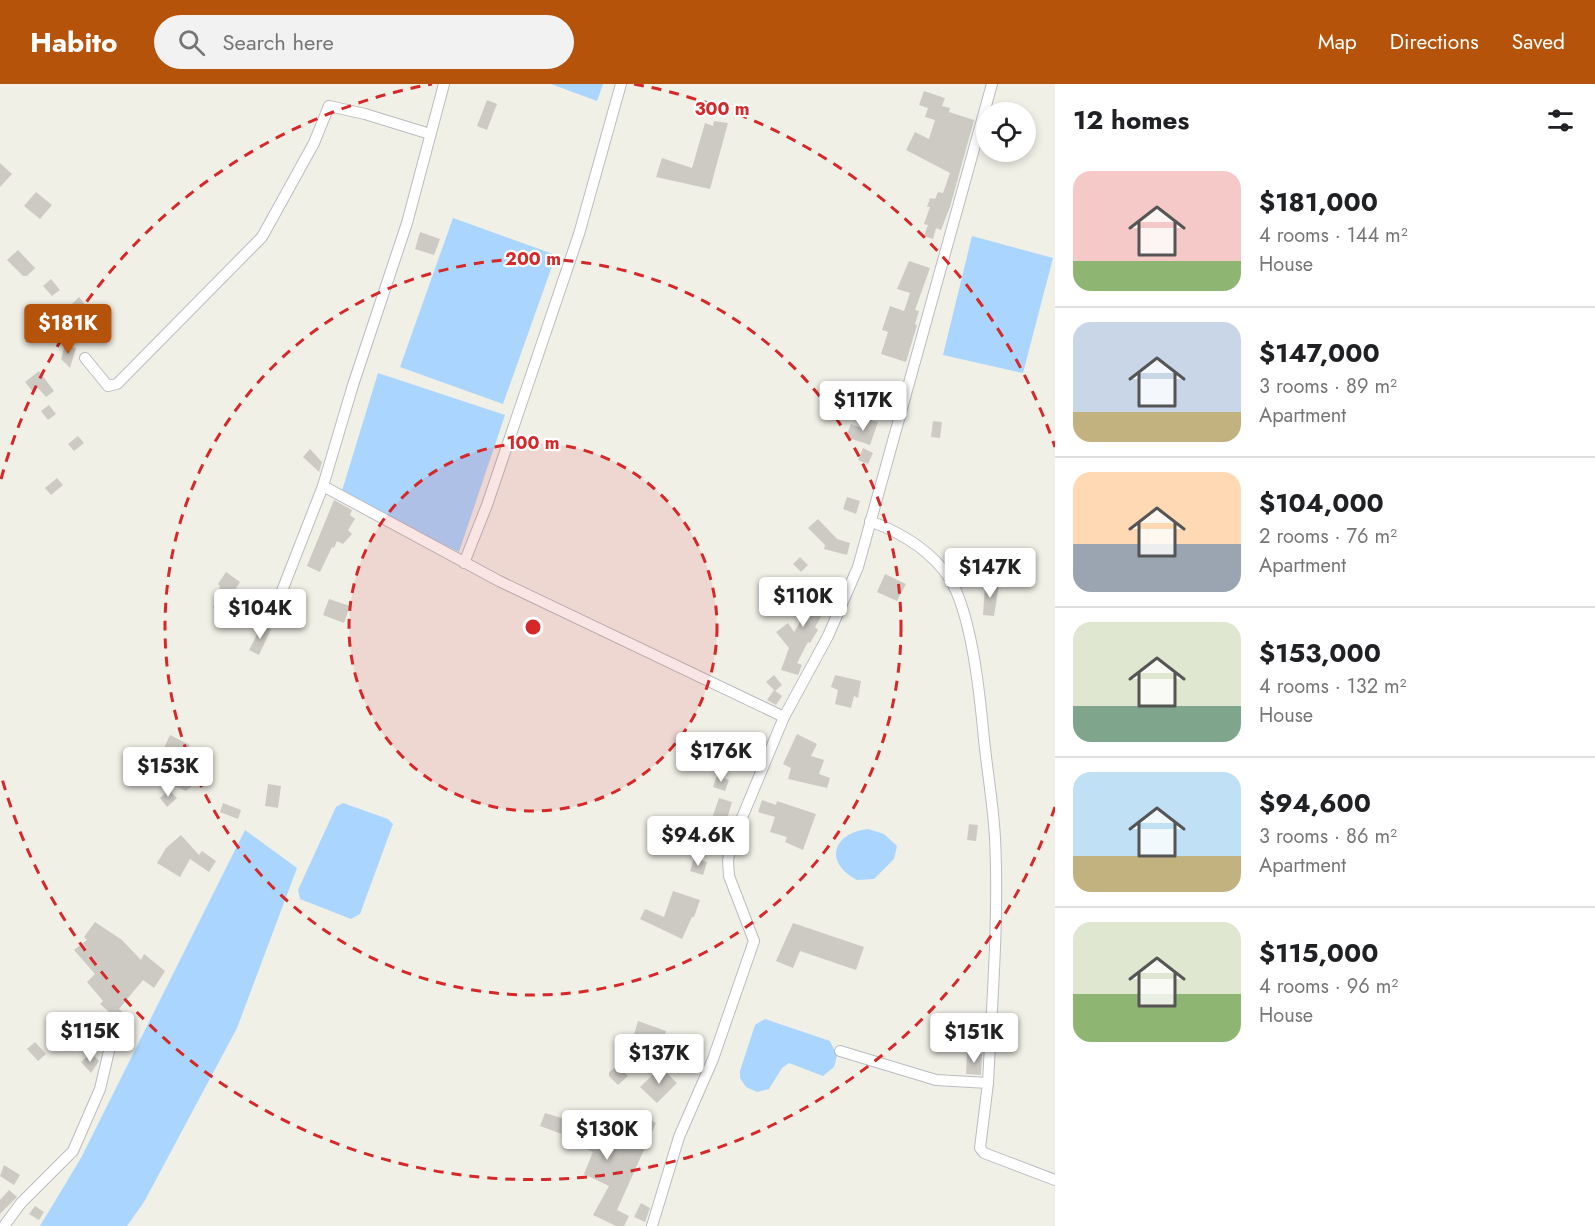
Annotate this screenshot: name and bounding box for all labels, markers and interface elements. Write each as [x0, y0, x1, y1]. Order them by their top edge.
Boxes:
search box [154, 15, 574, 69]
text: Habito [30, 22, 118, 63]
icon: search [175, 26, 208, 59]
text: Search here [223, 26, 334, 58]
text: Map [1318, 27, 1357, 57]
text: Directions [1390, 27, 1479, 57]
text: Saved [1512, 27, 1565, 57]
text: 300 m [694, 96, 750, 122]
text: 12 homes [1073, 101, 1189, 139]
map controls [976, 102, 1036, 162]
button: locate [976, 102, 1036, 162]
icon: filters [1544, 104, 1577, 137]
text: $181,000 [1259, 183, 1378, 221]
icon: home [1121, 195, 1193, 267]
text: 4 rooms · 144 m² [1259, 221, 1408, 250]
text: 200 m [505, 246, 561, 272]
text: House [1259, 250, 1313, 279]
pin: $181K [26, 304, 110, 355]
text: $181K [38, 309, 98, 338]
text: $147,000 [1259, 334, 1380, 372]
icon: home [1121, 346, 1193, 418]
text: 3 rooms · 89 m² [1259, 372, 1397, 401]
pin: $117K [821, 381, 905, 432]
text: $117K [834, 386, 892, 415]
text: Apartment [1259, 401, 1346, 430]
text: 100 m [506, 430, 560, 456]
text: $104,000 [1259, 484, 1384, 522]
icon: home [1121, 496, 1193, 568]
text: 2 rooms · 76 m² [1259, 522, 1397, 551]
pin: $147K [948, 548, 1032, 599]
text: Apartment [1259, 551, 1346, 580]
text: $147K [959, 553, 1021, 582]
pin: $110K [761, 577, 845, 628]
text: $110K [773, 582, 833, 611]
pin: $104K [218, 589, 302, 640]
text: $104K [228, 594, 292, 623]
centre of rings [523, 617, 543, 637]
text: $153,000 [1259, 634, 1381, 672]
icon: home [1121, 646, 1193, 718]
text: 4 rooms · 132 m² [1259, 672, 1407, 701]
text: House [1259, 701, 1313, 730]
pin: $176K [679, 732, 763, 783]
text: $176K [690, 737, 752, 766]
pin: $153K [126, 747, 210, 798]
text: $153K [137, 752, 199, 781]
text: $94,600 [1259, 784, 1371, 822]
icon: home [1121, 796, 1193, 868]
pin: $94.6K [649, 816, 747, 867]
text: $94.6K [661, 821, 735, 850]
text: 3 rooms · 86 m² [1259, 822, 1397, 851]
text: Apartment [1259, 851, 1346, 880]
text: $115,000 [1259, 934, 1378, 972]
icon: home [1121, 946, 1193, 1018]
text: 4 rooms · 96 m² [1259, 972, 1398, 1001]
text: House [1259, 1001, 1313, 1030]
pin: $115K [48, 1012, 132, 1063]
pin: $151K [932, 1013, 1016, 1064]
text: $115K [60, 1017, 120, 1046]
text: $151K [944, 1018, 1004, 1047]
pin: $137K [617, 1034, 701, 1085]
text: $137K [629, 1039, 689, 1068]
pin: $130K [565, 1110, 649, 1161]
text: $130K [576, 1115, 638, 1144]

